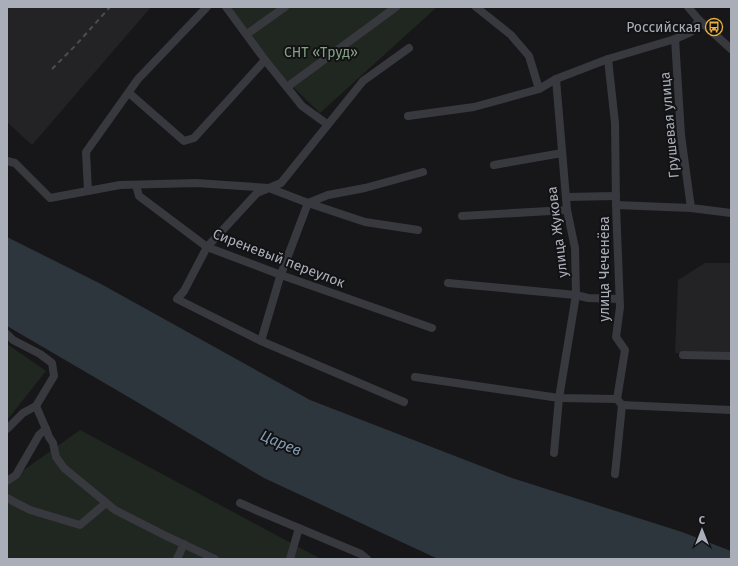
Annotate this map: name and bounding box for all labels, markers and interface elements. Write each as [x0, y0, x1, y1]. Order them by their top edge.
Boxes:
bus stop icon: Российская [704, 17, 724, 37]
place label: Российская [626, 19, 701, 36]
park label: СНТ «Труд» [284, 44, 358, 61]
street label: Грушевая улица [656, 71, 683, 179]
street label: улица Жукова [543, 185, 572, 278]
street label: улица Чеченёва [596, 216, 613, 322]
street label: Сиреневый переулок [210, 225, 348, 292]
water label: Царев [258, 426, 304, 460]
north arrow [682, 510, 722, 550]
text: С [699, 514, 706, 527]

